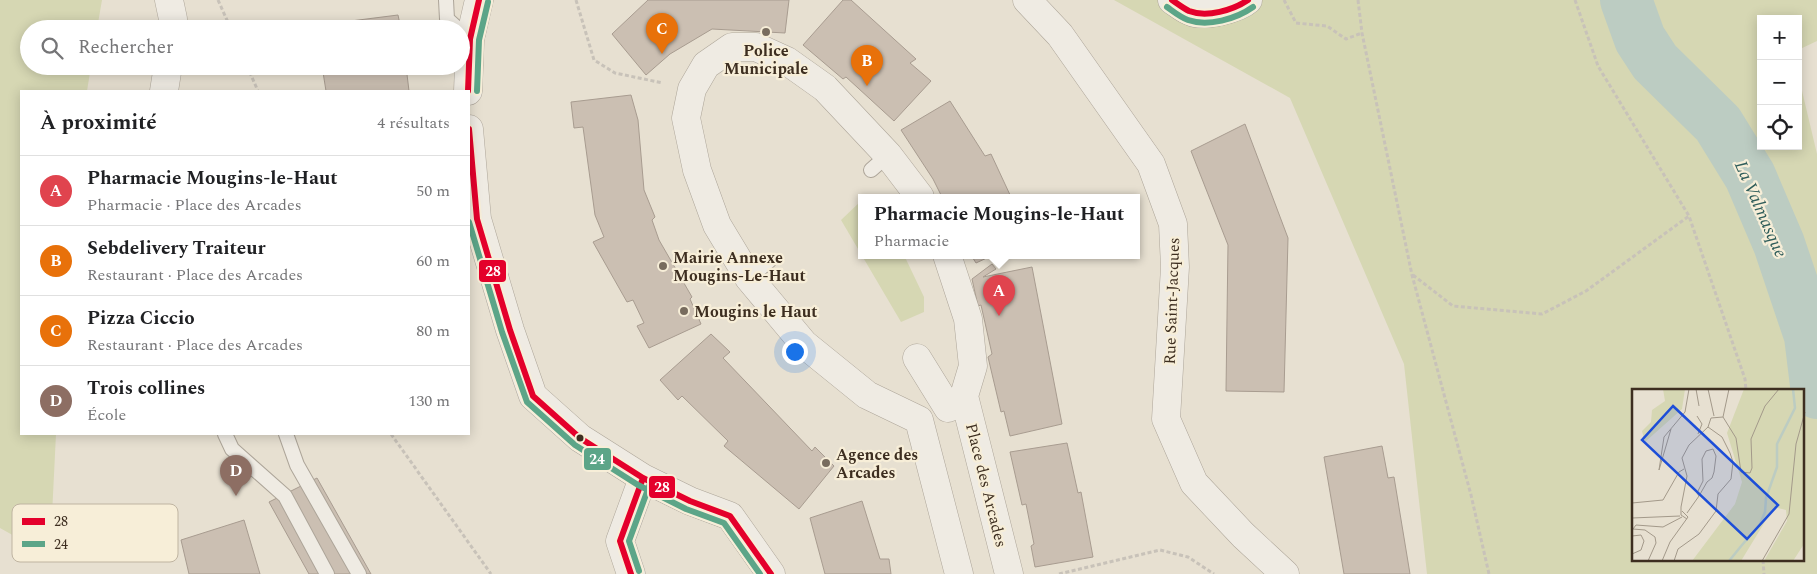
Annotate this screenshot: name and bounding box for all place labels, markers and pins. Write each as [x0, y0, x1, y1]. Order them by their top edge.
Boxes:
pin: C [646, 13, 678, 54]
marker: Police Municipale [760, 26, 772, 38]
place label: Police Municipale [724, 39, 808, 81]
pin: B [851, 45, 883, 86]
place label: Mairie Annexe Mougins-Le-Haut [673, 246, 806, 288]
marker: Mairie Annexe Mougins-Le-Haut [657, 260, 669, 272]
pin: A [983, 275, 1015, 316]
place label: Mougins le Haut [694, 300, 817, 324]
marker: Mougins le Haut [678, 305, 690, 317]
unlabelled marker [575, 433, 585, 443]
place label: Agence des Arcades [836, 443, 918, 485]
pin: D [220, 455, 252, 496]
marker: Agence des Arcades [820, 457, 832, 469]

